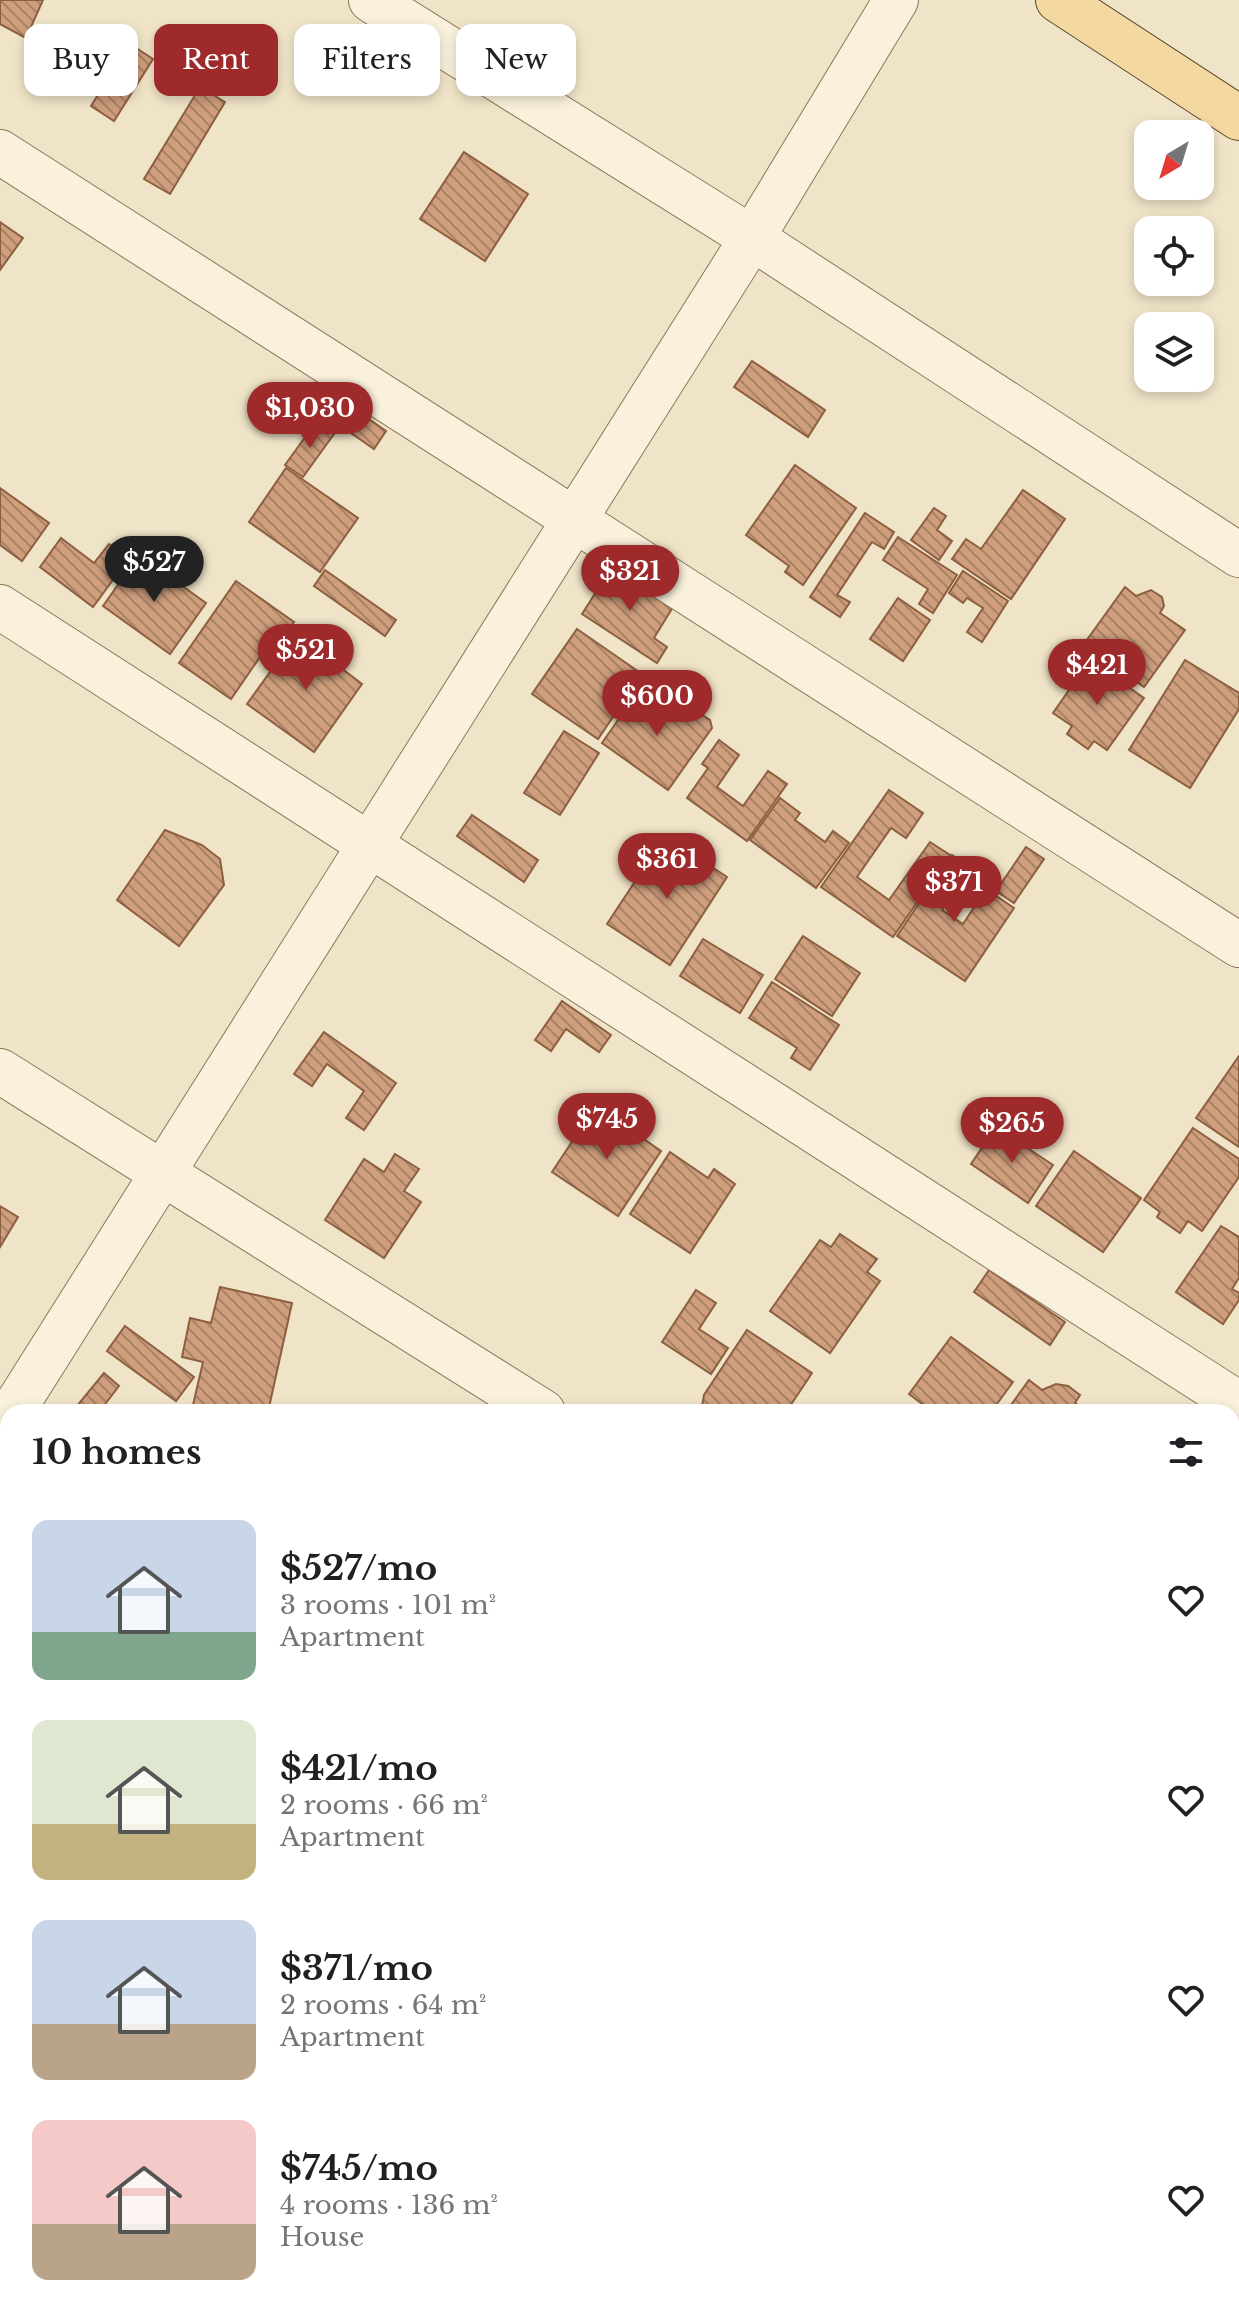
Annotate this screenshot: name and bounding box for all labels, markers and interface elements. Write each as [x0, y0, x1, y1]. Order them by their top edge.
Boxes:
chip: Buy [24, 24, 138, 96]
chip: Rent [154, 24, 278, 96]
chip: Filters [294, 24, 440, 96]
chip: New [456, 24, 576, 96]
north arrow [1134, 120, 1214, 200]
map controls [1134, 120, 1214, 392]
button: locate [1134, 216, 1214, 296]
button: layers [1134, 312, 1214, 392]
pin: $1,030 [245, 382, 375, 450]
text: $1,030 [265, 392, 355, 424]
pin: $527 [107, 536, 201, 604]
pin: $321 [583, 545, 677, 613]
text: $527 [123, 546, 185, 578]
text: $321 [599, 555, 661, 587]
pin: $521 [259, 624, 353, 692]
text: $521 [276, 634, 336, 666]
pin: $421 [1050, 639, 1144, 707]
text: $421 [1066, 649, 1128, 681]
pin: $600 [610, 670, 704, 738]
text: $600 [620, 680, 694, 712]
pin: $361 [620, 833, 714, 901]
text: $361 [636, 843, 698, 875]
pin: $371 [907, 856, 1001, 924]
text: $371 [925, 866, 983, 898]
pin: $745 [560, 1093, 654, 1161]
pin: $265 [965, 1097, 1059, 1165]
text: $745 [576, 1103, 638, 1135]
text: $265 [979, 1107, 1045, 1139]
icon: filters [1164, 1430, 1208, 1474]
text: 10 homes [32, 1431, 202, 1473]
text: $527/mo [280, 1547, 437, 1589]
icon: home [96, 1552, 192, 1648]
icon: heart [1164, 1578, 1208, 1622]
text: 3 rooms · 101 m² [280, 1589, 496, 1621]
text: Apartment [280, 1621, 425, 1653]
text: $421/mo [280, 1747, 438, 1789]
icon: home [96, 1752, 192, 1848]
icon: heart [1164, 1778, 1208, 1822]
text: 2 rooms · 66 m² [280, 1789, 488, 1821]
text: Apartment [280, 1821, 425, 1853]
text: $371/mo [280, 1947, 433, 1989]
icon: home [96, 1952, 192, 2048]
icon: heart [1164, 1978, 1208, 2022]
text: 2 rooms · 64 m² [280, 1989, 486, 2021]
text: Apartment [280, 2021, 425, 2053]
text: $745/mo [280, 2147, 438, 2189]
icon: home [96, 2152, 192, 2248]
icon: heart [1164, 2178, 1208, 2222]
text: 4 rooms · 136 m² [280, 2189, 498, 2221]
text: House [280, 2221, 364, 2253]

